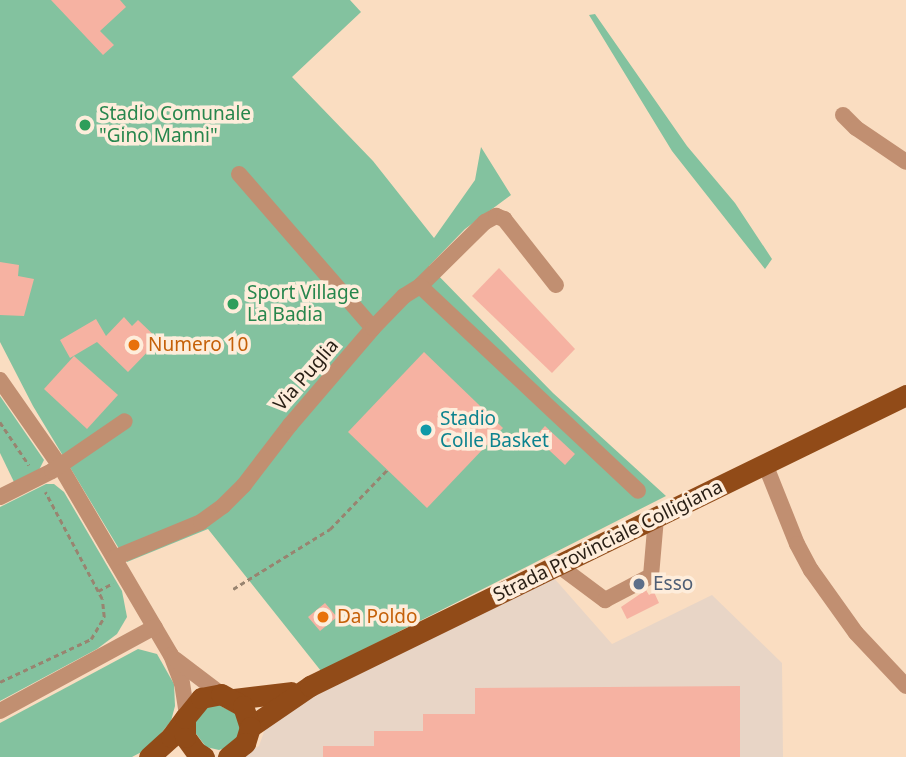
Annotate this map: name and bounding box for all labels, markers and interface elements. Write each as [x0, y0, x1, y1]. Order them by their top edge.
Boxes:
place label: Stadio Comunale "Gino Manni" [99, 103, 251, 147]
marker: Stadio Comunale "Gino Manni" [77, 117, 93, 133]
place label: Sport Village La Badia [247, 282, 359, 326]
marker: Sport Village La Badia [225, 296, 241, 312]
place label: Numero 10 [148, 334, 248, 356]
street label: Via Puglia [269, 335, 343, 415]
marker: Numero 10 [126, 337, 142, 353]
place label: Stadio Colle Basket [440, 408, 549, 452]
marker: Stadio Colle Basket [418, 422, 434, 438]
street label: Strada Provinciale Colligiana [490, 475, 726, 607]
place label: Esso [653, 573, 693, 595]
marker: Esso [631, 576, 647, 592]
place label: Da Poldo [337, 606, 418, 628]
marker: Da Poldo [315, 609, 331, 625]

